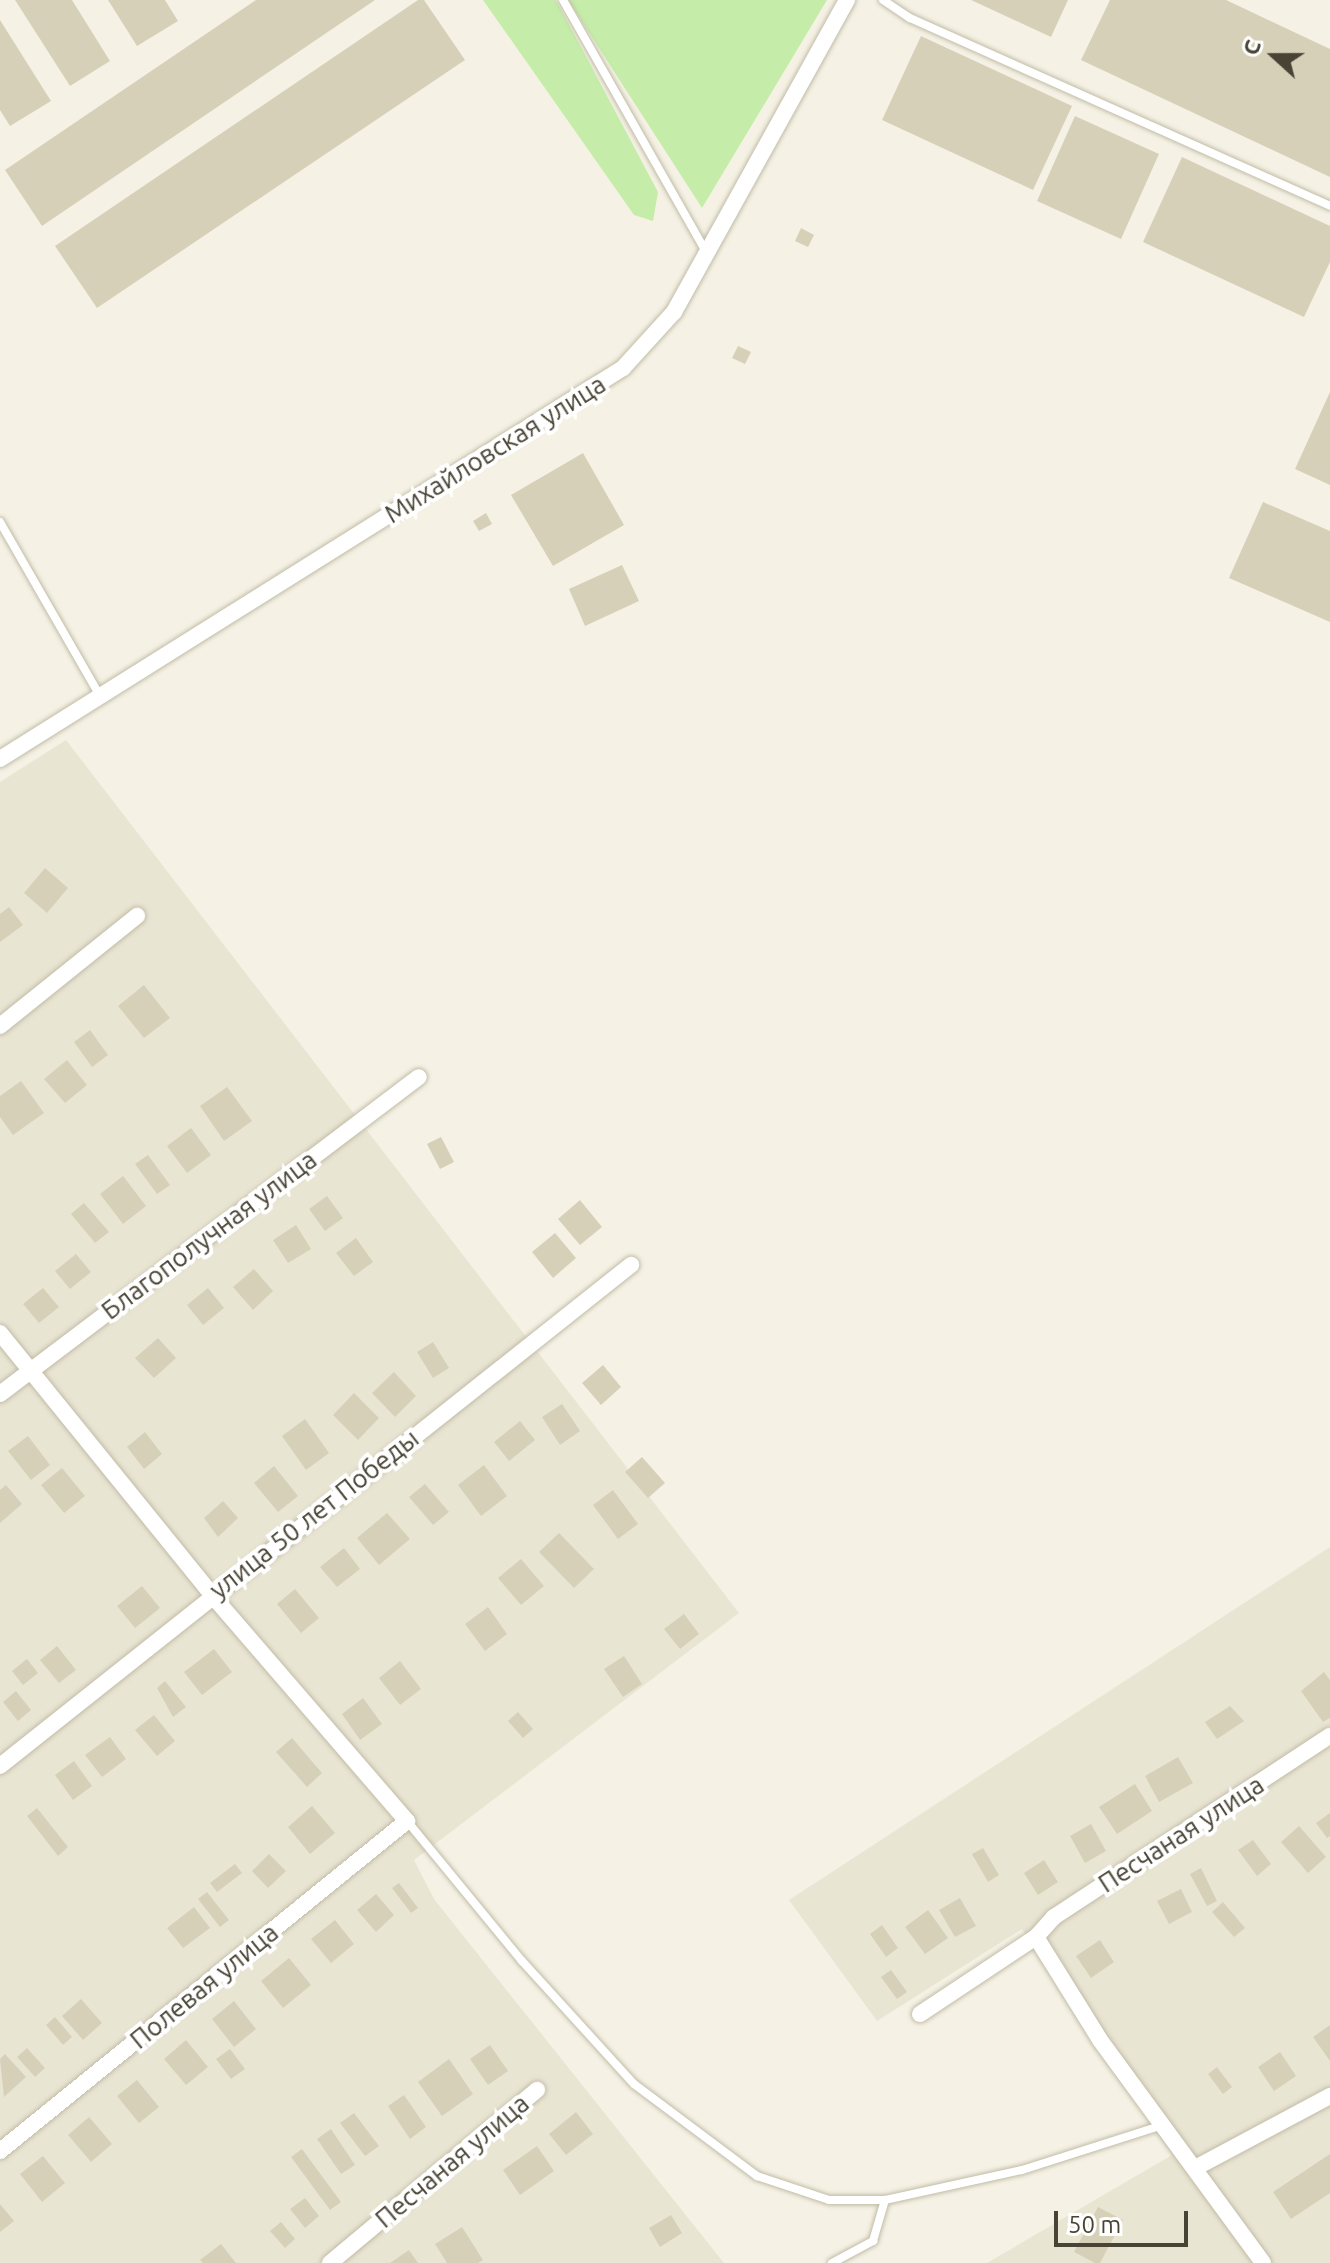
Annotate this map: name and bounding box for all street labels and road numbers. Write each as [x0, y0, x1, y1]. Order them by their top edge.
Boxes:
street label: Михайловская улица [379, 368, 611, 530]
street label: Благополучная улица [95, 1144, 323, 1326]
street label: улица 50 лет Победы [203, 1423, 425, 1605]
street label: Песчаная улица [1092, 1769, 1270, 1899]
street label: Полевая улица [124, 1917, 284, 2055]
street label: Песчаная улица [369, 2088, 535, 2234]

